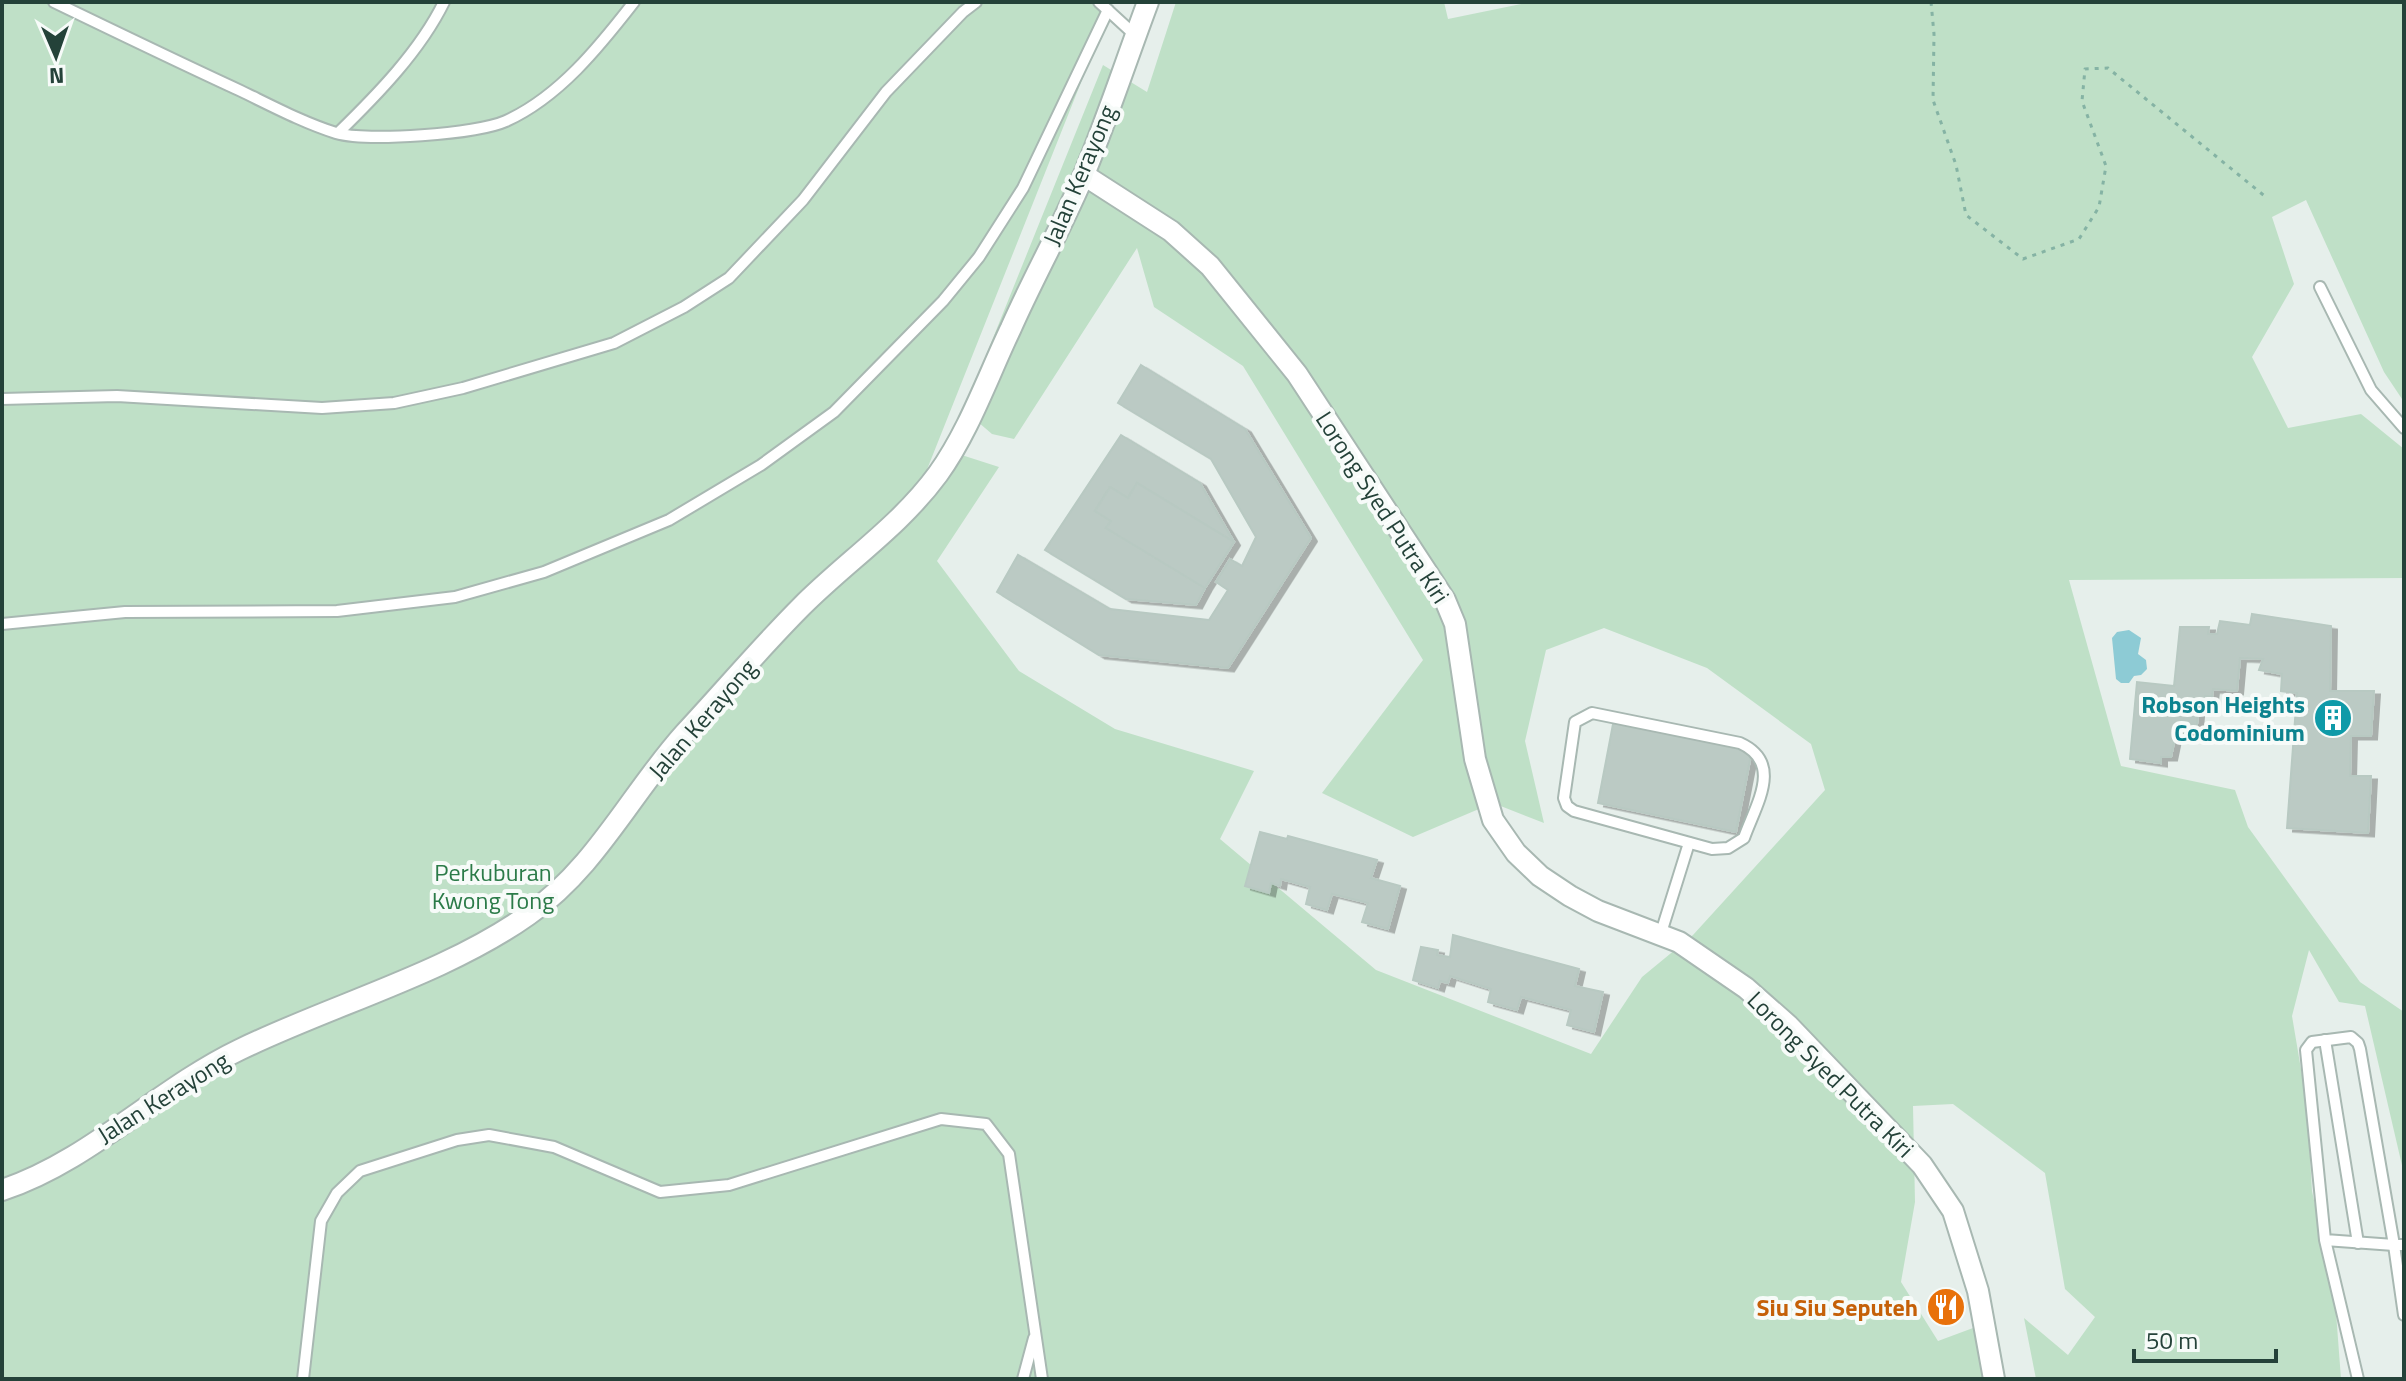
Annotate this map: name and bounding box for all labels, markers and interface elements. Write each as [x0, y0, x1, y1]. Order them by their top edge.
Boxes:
north arrow [16, 16, 96, 96]
text: N [48, 59, 65, 93]
street label: Jalan Kerayong [1033, 99, 1125, 251]
street label: Lorong Syed Putra Kiri [1307, 404, 1459, 610]
street label: Jalan Kerayong [639, 651, 765, 787]
place label: Robson Heights Codominium [2141, 686, 2305, 750]
building icon: Robson Heights Codominium [2312, 697, 2354, 739]
park label: Perkuburan Kwong Tong [432, 854, 554, 918]
street label: Lorong Syed Putra Kiri [1739, 982, 1923, 1166]
street label: Jalan Kerayong [90, 1042, 236, 1152]
restaurant icon: Siu Siu Seputeh [1925, 1286, 1967, 1328]
place label: Siu Siu Seputeh [1757, 1289, 1918, 1325]
scale bar [2134, 1313, 2276, 1363]
text: 50 m [2146, 1322, 2198, 1358]

